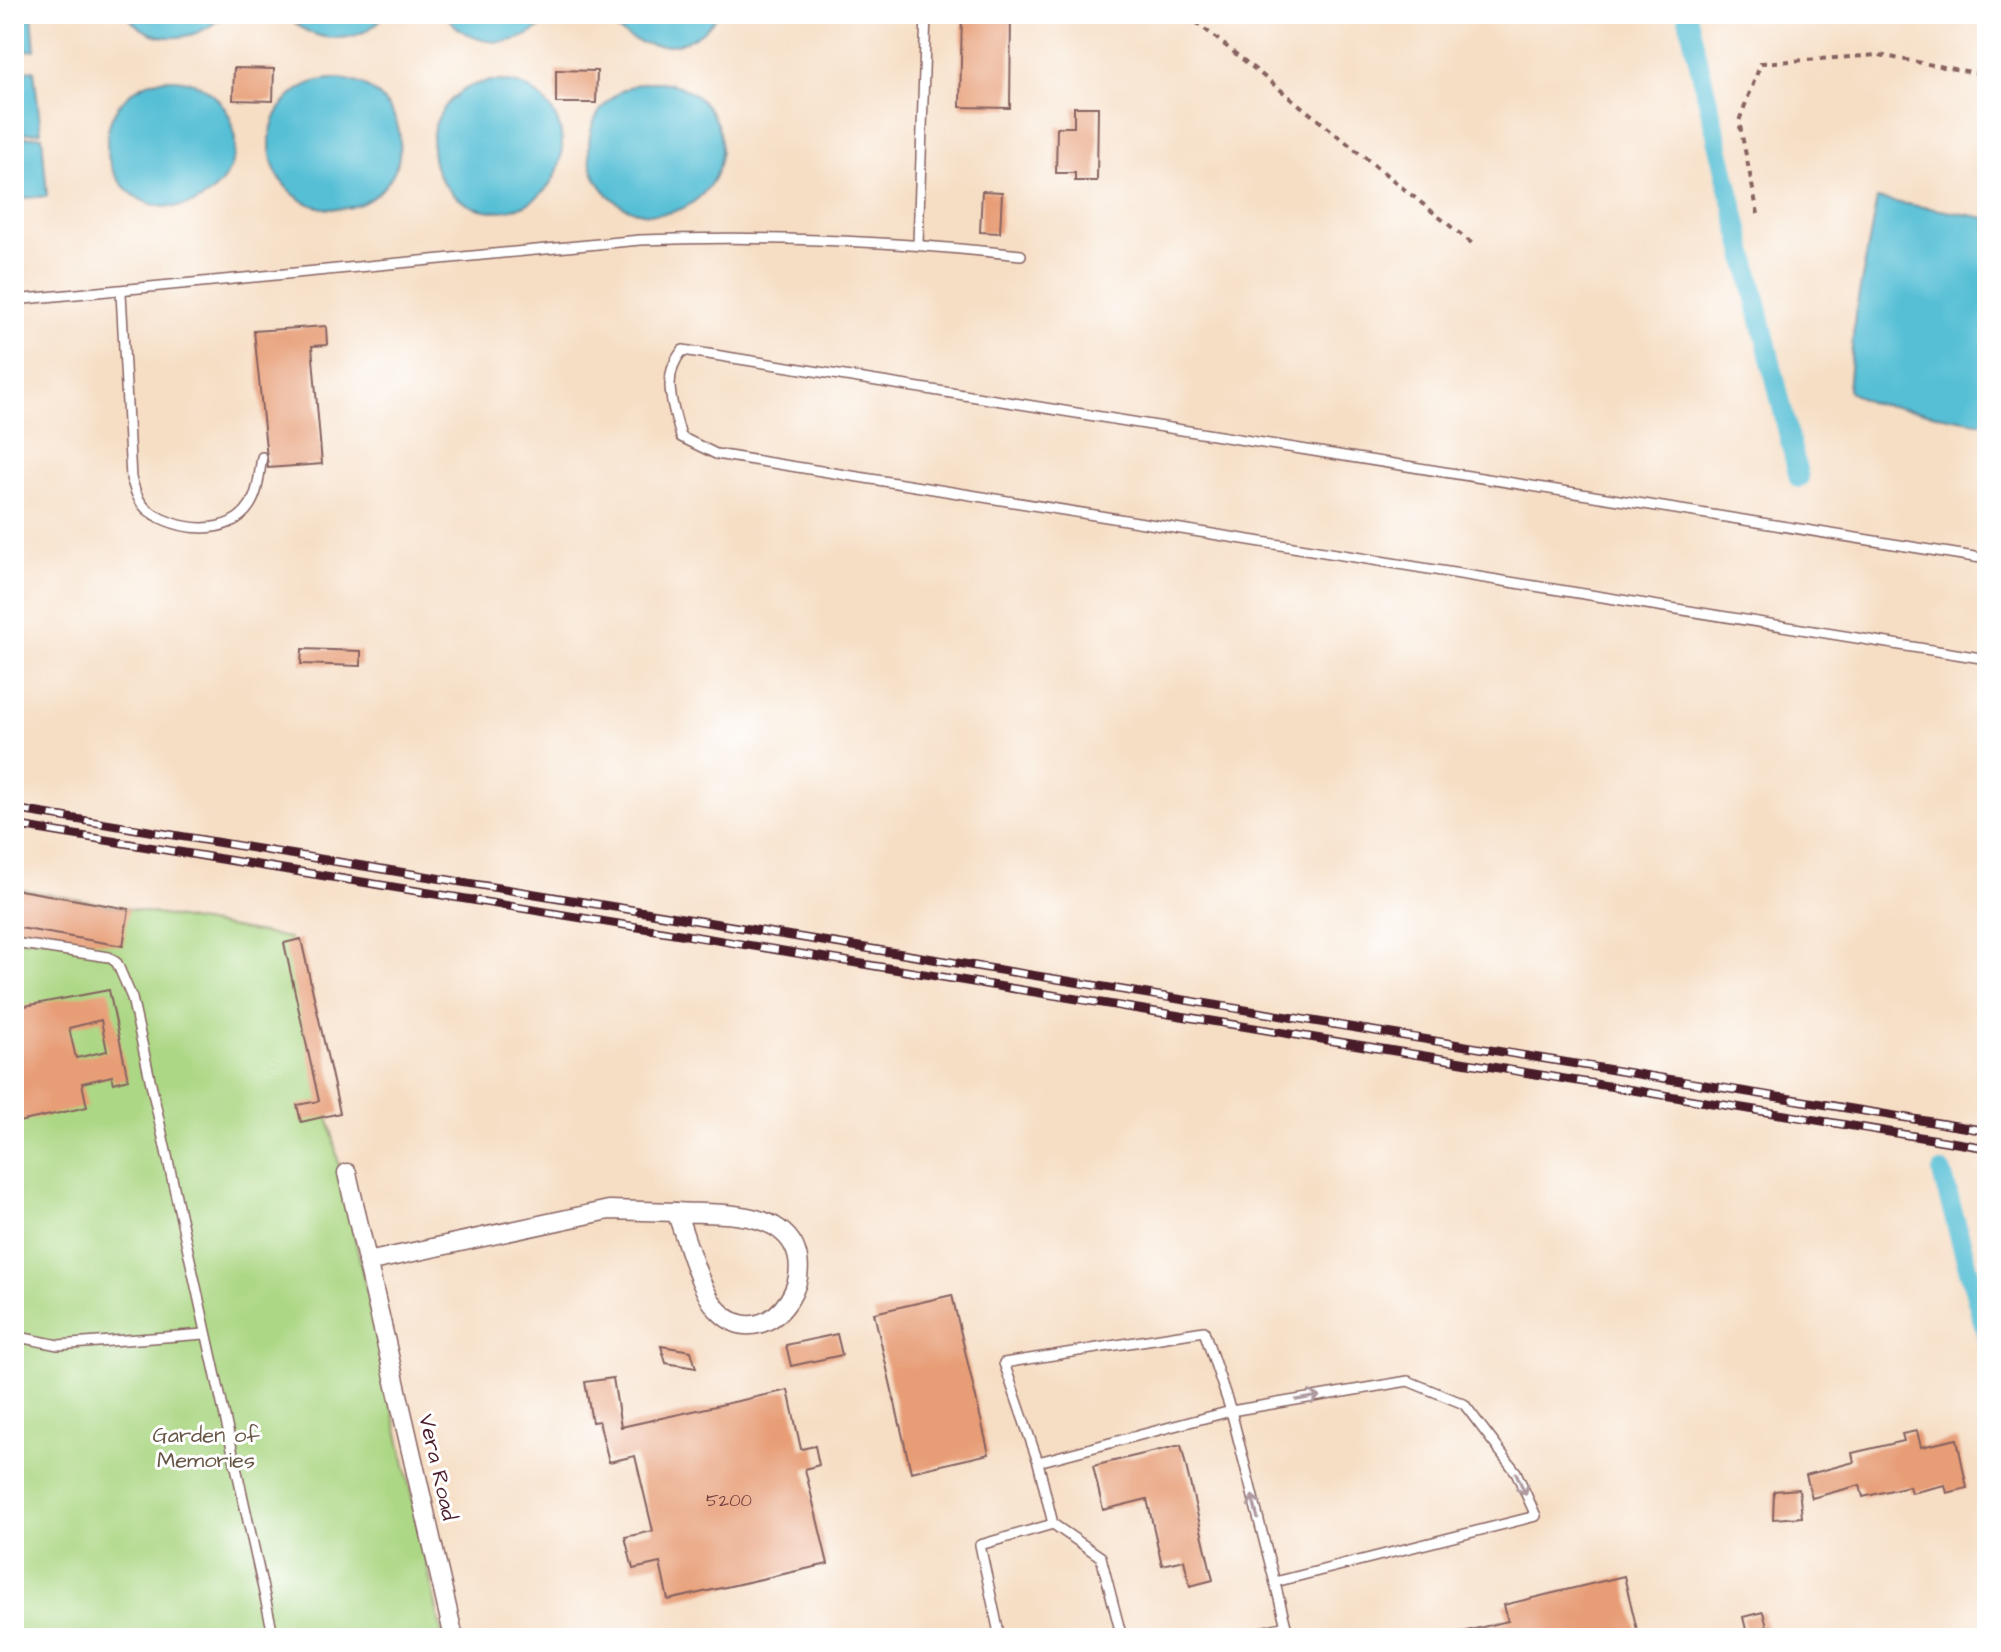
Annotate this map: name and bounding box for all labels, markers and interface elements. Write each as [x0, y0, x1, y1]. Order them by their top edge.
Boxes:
one-way arrow [1295, 1390, 1320, 1405]
street label: Vera Road [410, 1411, 465, 1524]
park label: Garden of Memories [153, 1420, 260, 1476]
one-way arrow [1514, 1471, 1529, 1495]
house number: 5200 [706, 1488, 752, 1513]
one-way arrow [1247, 1494, 1262, 1520]

